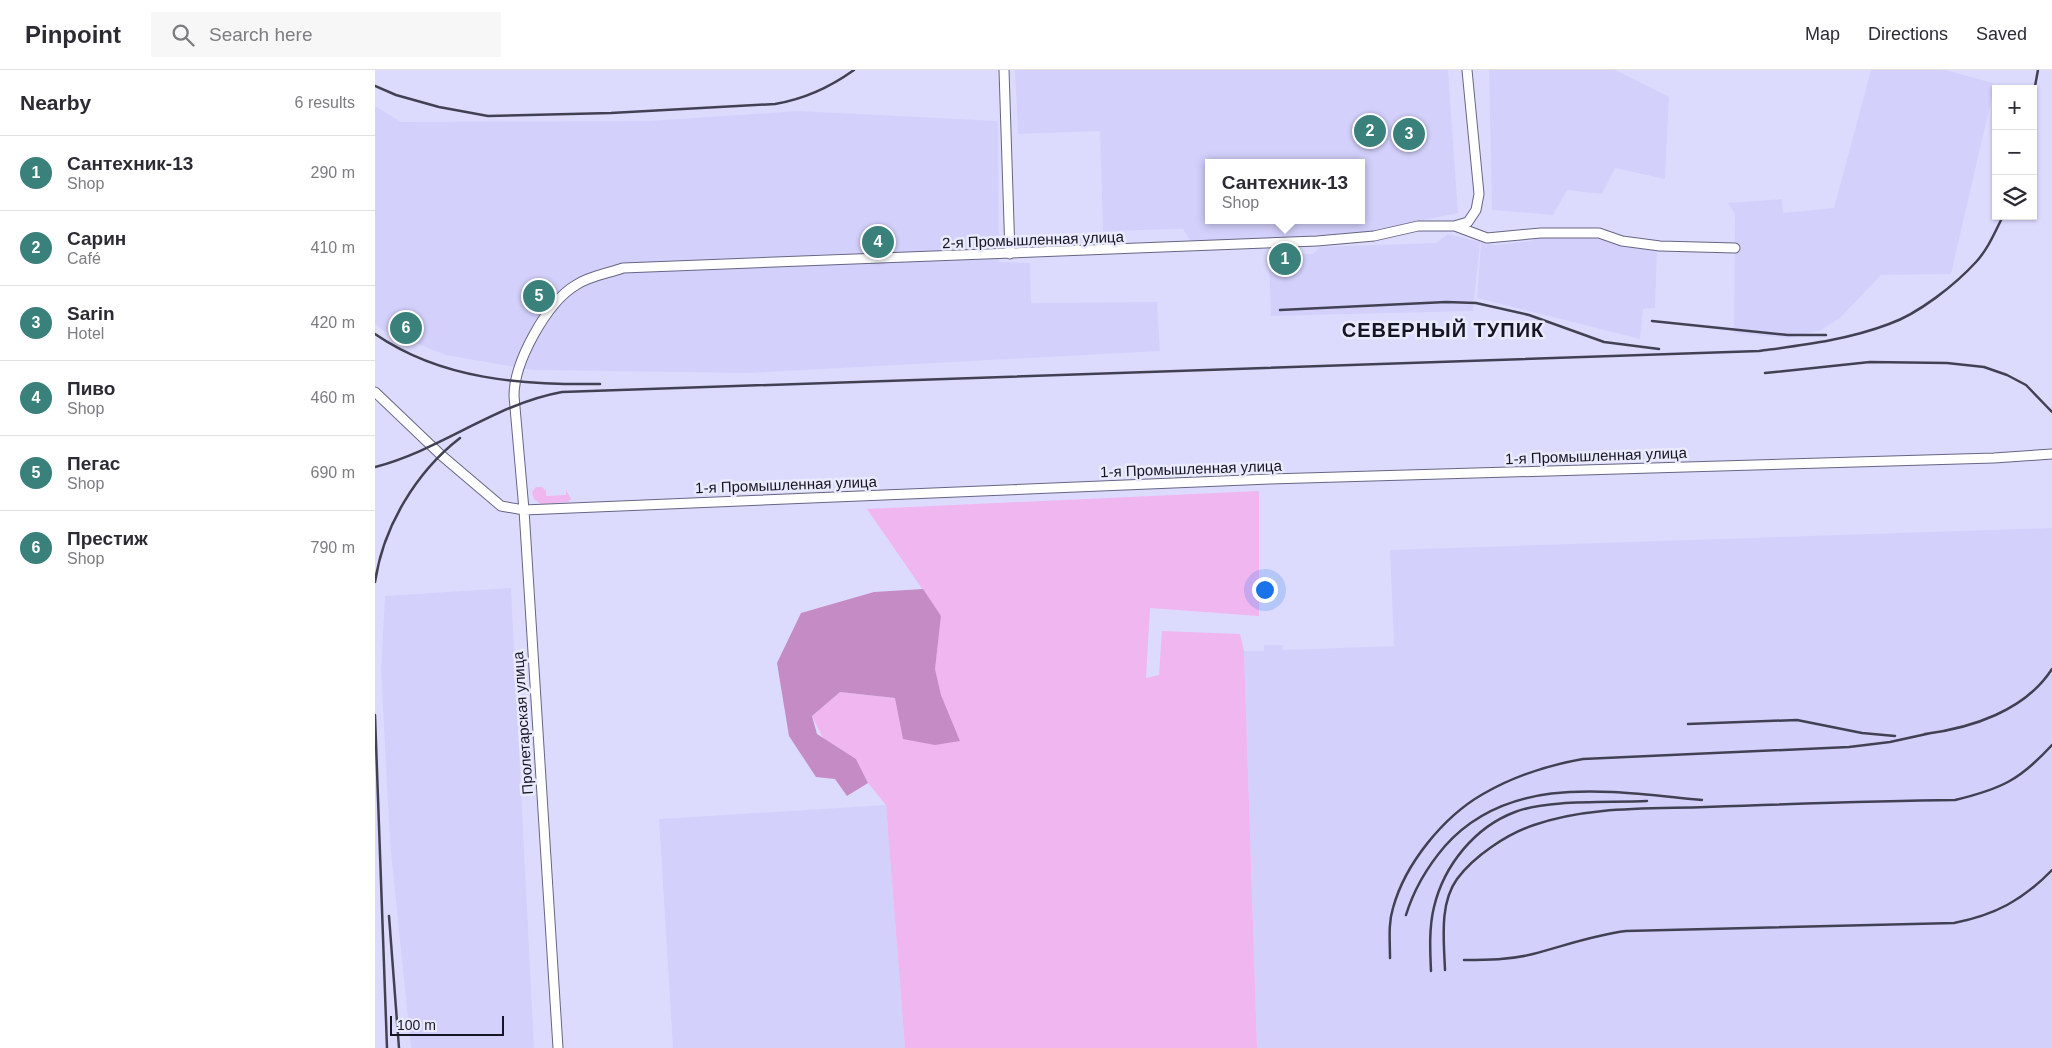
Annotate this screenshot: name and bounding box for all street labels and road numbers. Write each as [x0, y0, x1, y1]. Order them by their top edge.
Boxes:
street label: 2-я Промышленная улица [942, 228, 1125, 251]
street label: 1-я Промышленная улица [1505, 444, 1688, 467]
street label: 1-я Промышленная улица [1100, 457, 1283, 480]
street label: 1-я Промышленная улица [695, 473, 878, 496]
street label: Пролетарская улица [509, 650, 536, 795]

